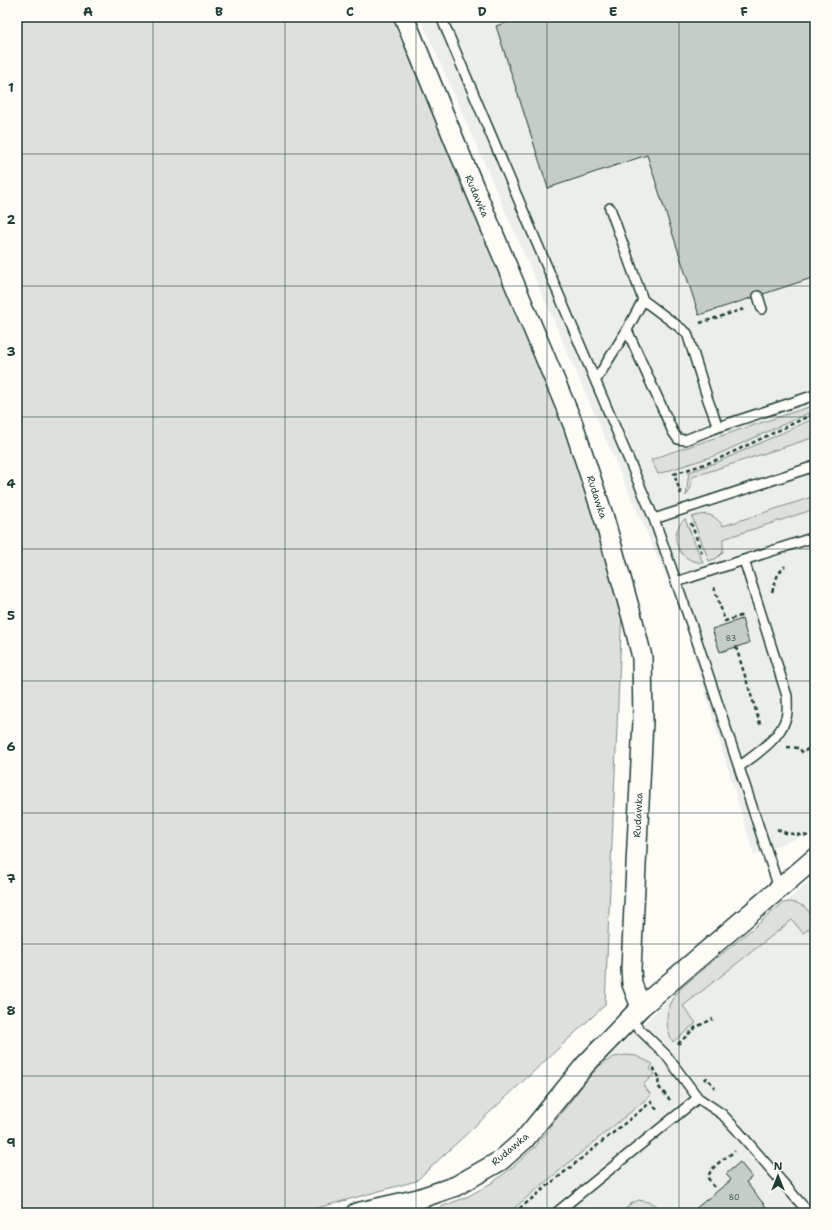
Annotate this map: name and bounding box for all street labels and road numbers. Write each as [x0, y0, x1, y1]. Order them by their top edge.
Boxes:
street label: Rudawka [462, 173, 492, 220]
street label: Rudawka [584, 474, 610, 521]
street label: Rudawka [630, 791, 646, 838]
street label: Rudawka [489, 1129, 532, 1168]

